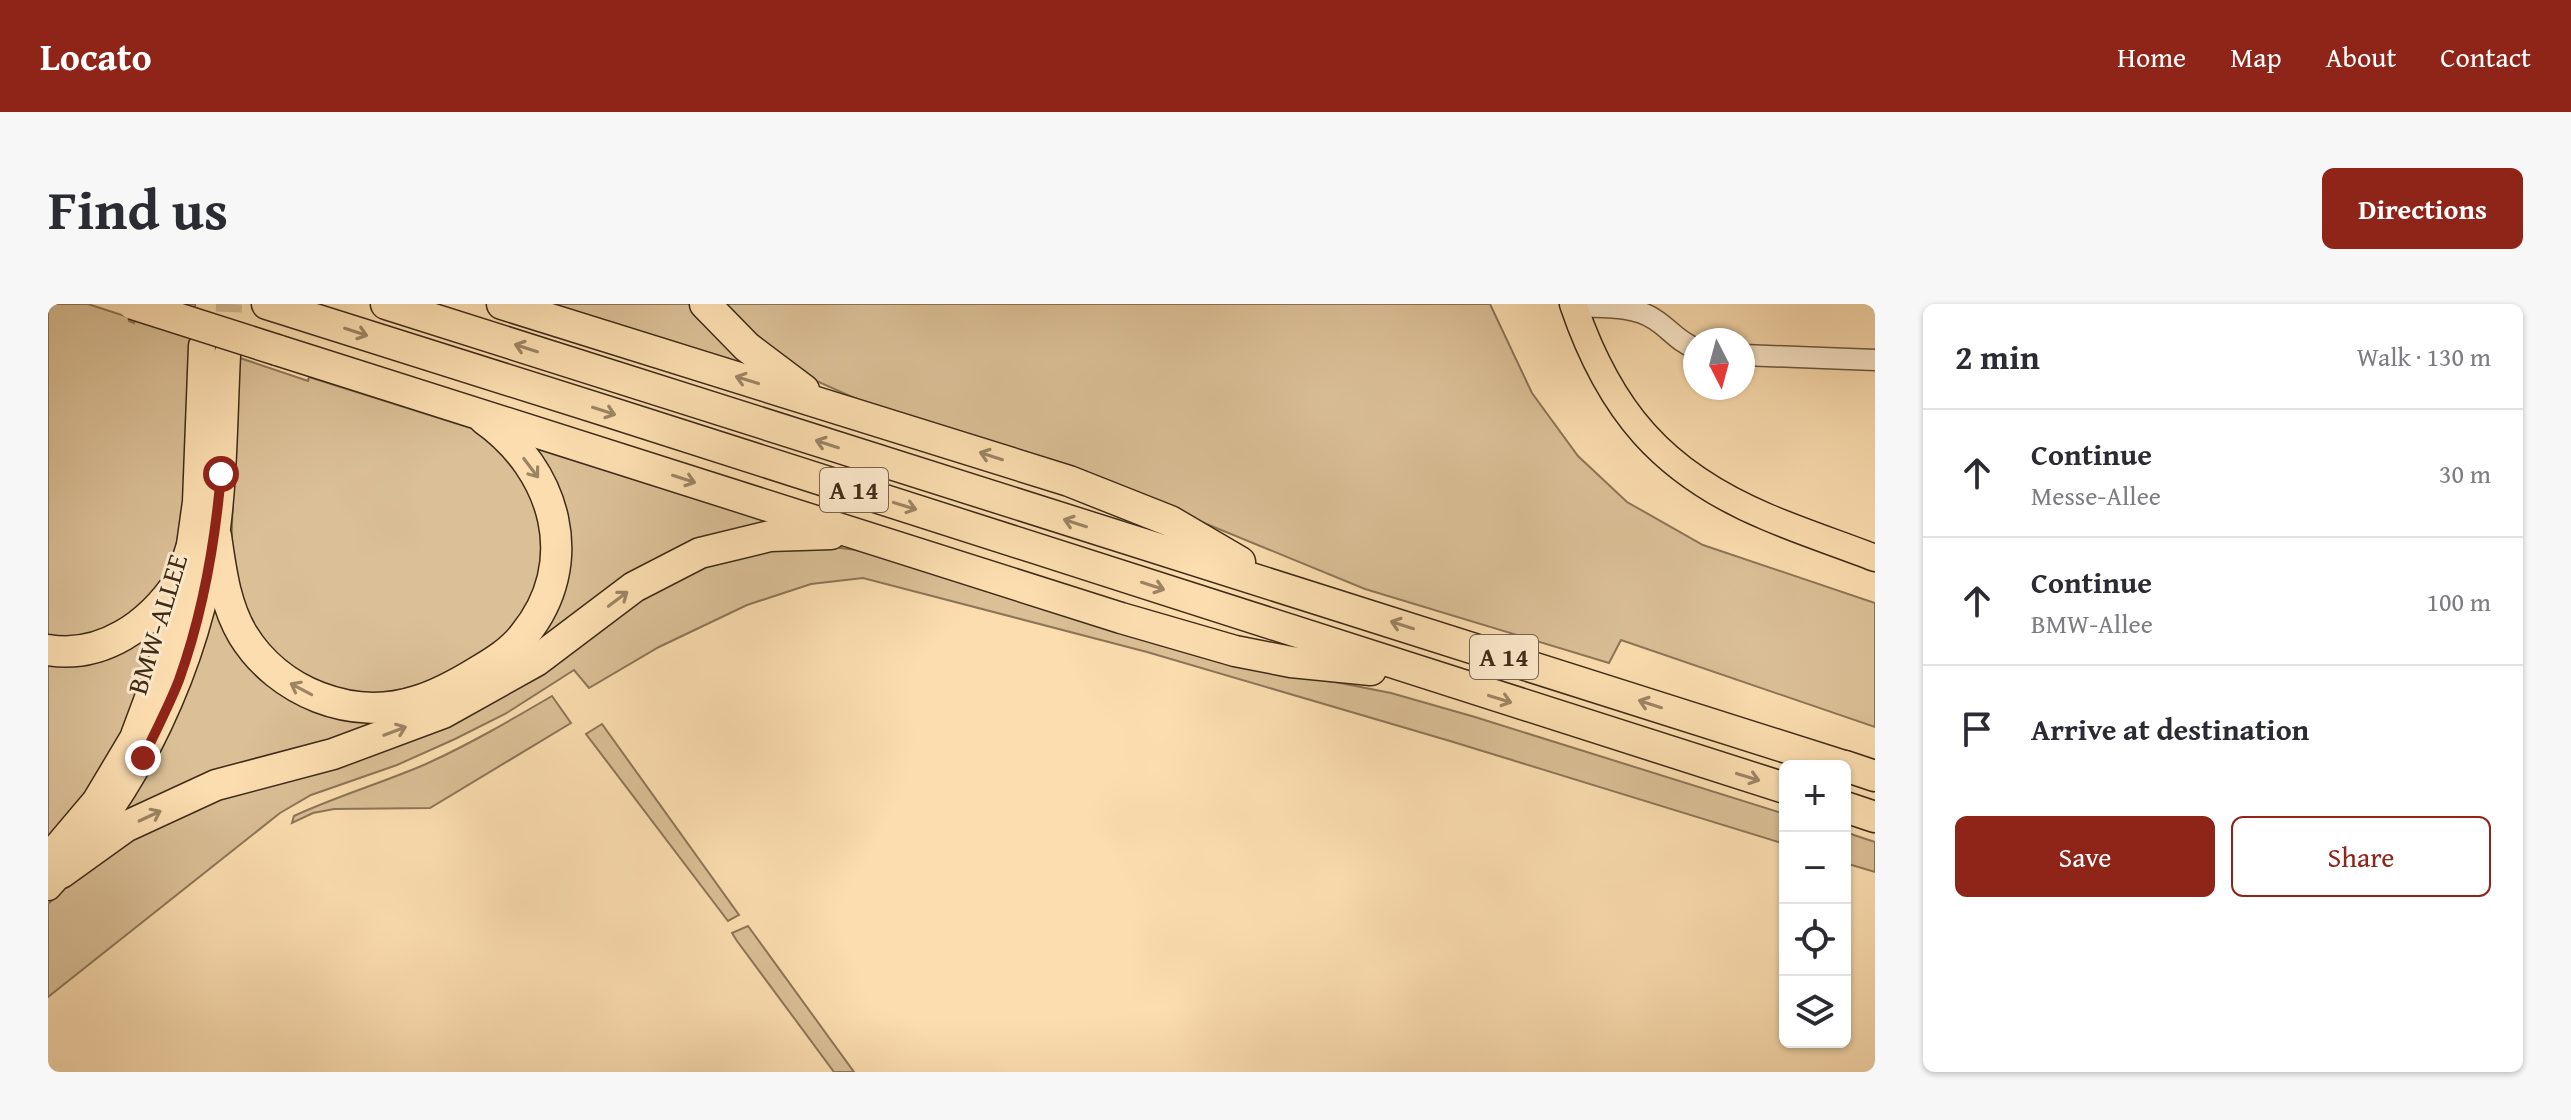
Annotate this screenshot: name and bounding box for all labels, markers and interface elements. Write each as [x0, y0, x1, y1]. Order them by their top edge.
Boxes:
text: Locato [40, 28, 152, 84]
text: Home [2117, 36, 2186, 77]
text: Map [2230, 36, 2282, 77]
text: About [2326, 36, 2396, 77]
text: Contact [2440, 36, 2531, 77]
text: Find us [48, 167, 228, 250]
button: Directions [2322, 168, 2523, 249]
one-way arrow [344, 326, 369, 341]
north arrow [1683, 328, 1755, 400]
text: 2 min [1955, 332, 2040, 381]
text: Walk · 130 m [2357, 337, 2491, 376]
one-way arrow [514, 340, 539, 354]
one-way arrow [735, 372, 761, 387]
one-way arrow [591, 405, 616, 419]
text: Continue [2031, 432, 2152, 476]
one-way arrow [815, 435, 840, 450]
one-way arrow [979, 448, 1004, 462]
icon: ahead [1955, 451, 1999, 495]
text: 30 m [2439, 454, 2491, 493]
route start [203, 456, 239, 492]
one-way arrow [522, 457, 539, 479]
road number: A 14 [820, 468, 888, 512]
one-way arrow [671, 473, 696, 487]
text: Messe-Allee [2031, 476, 2161, 515]
one-way arrow [892, 499, 918, 514]
one-way arrow [1063, 514, 1088, 529]
street label: BMW-ALLEE [116, 549, 197, 699]
text: Continue [2031, 560, 2152, 604]
one-way arrow [1140, 579, 1165, 594]
icon: ahead [1955, 579, 1999, 623]
text: 100 m [2426, 582, 2491, 621]
one-way arrow [606, 591, 628, 608]
text: BMW-Allee [2031, 604, 2153, 643]
one-way arrow [1390, 617, 1416, 632]
road number: A 14 [1470, 635, 1538, 679]
one-way arrow [289, 680, 313, 696]
one-way arrow [1488, 692, 1513, 707]
one-way arrow [1638, 696, 1663, 710]
icon: arrive [1955, 707, 1999, 751]
text: Arrive at destination [2031, 707, 2309, 751]
one-way arrow [382, 723, 407, 737]
route end [125, 740, 161, 776]
map controls [1779, 760, 1851, 1048]
button: + [1779, 760, 1851, 832]
one-way arrow [1735, 770, 1761, 785]
one-way arrow [138, 808, 162, 823]
button: Save [1955, 816, 2215, 897]
button: Share [2231, 816, 2491, 897]
button: − [1779, 832, 1851, 904]
button: locate [1779, 904, 1851, 976]
button: layers [1779, 976, 1851, 1048]

